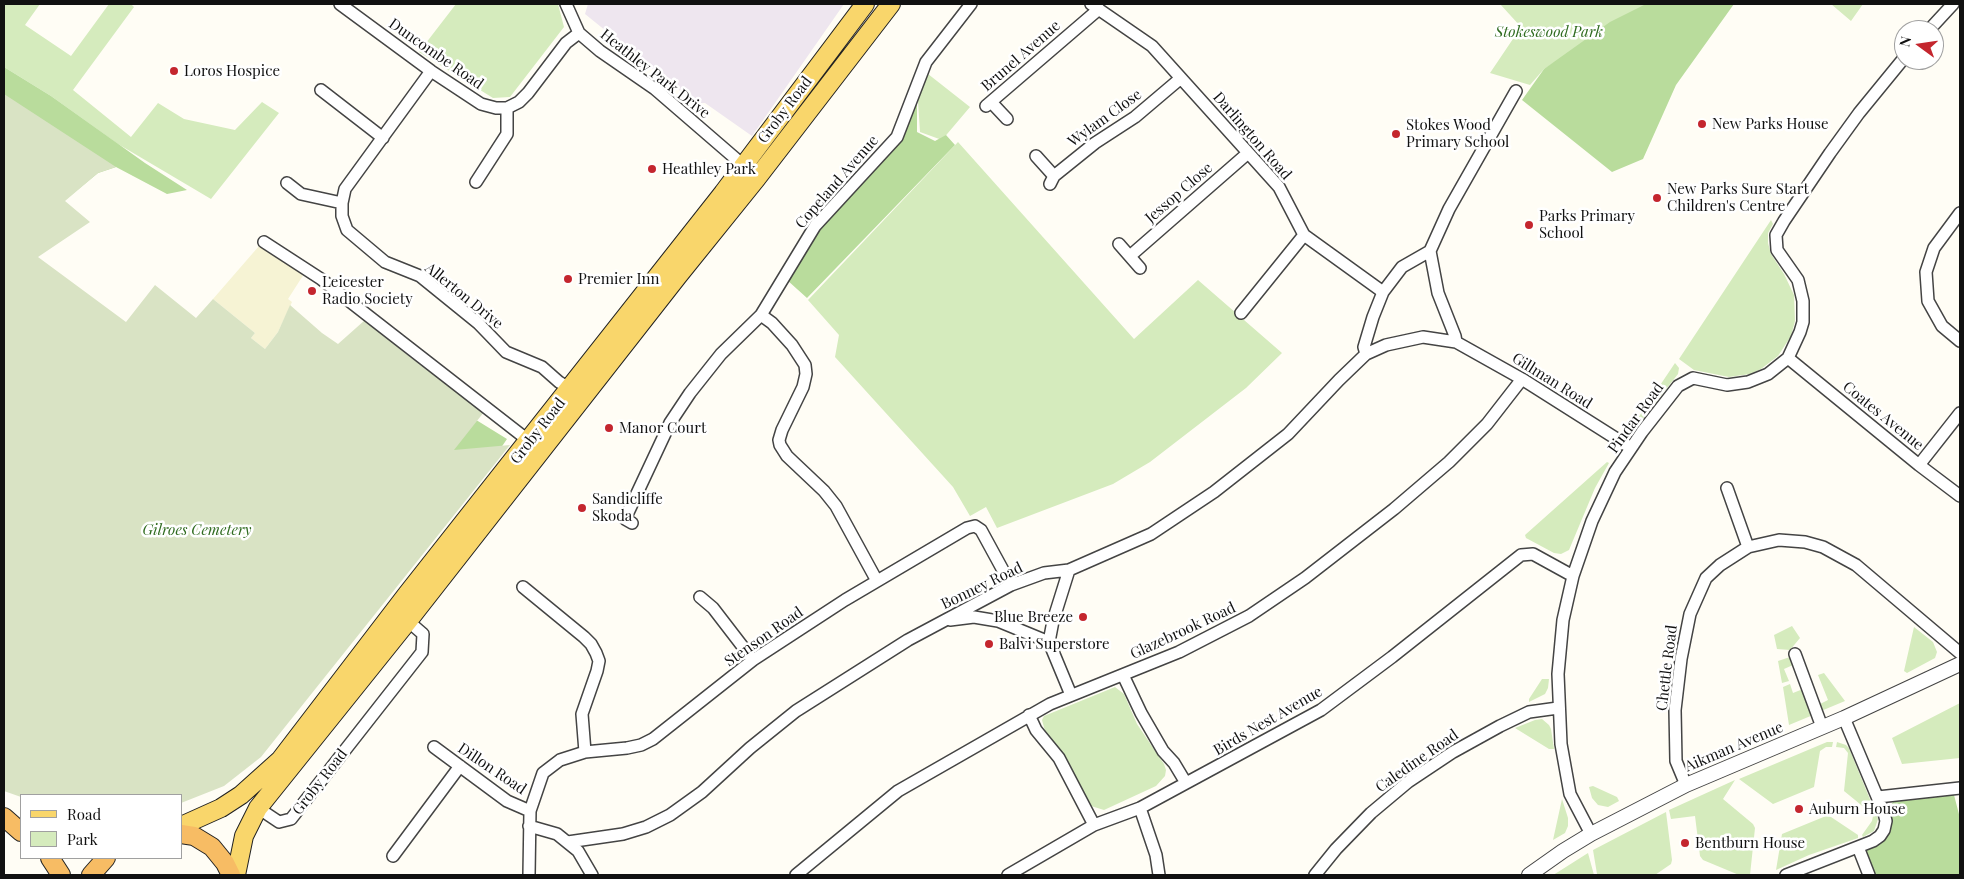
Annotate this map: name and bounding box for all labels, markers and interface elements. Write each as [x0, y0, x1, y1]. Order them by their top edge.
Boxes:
street label: Duncombe Road [385, 15, 487, 93]
street label: Brunel Avenue [978, 17, 1064, 95]
north arrow [1894, 20, 1944, 70]
park label: Stokeswood Park [1495, 23, 1603, 41]
street label: Heathley Park Drive [597, 26, 713, 122]
text: N [1894, 34, 1915, 49]
place label: Loros Hospice [184, 62, 280, 80]
marker: Loros Hospice [168, 65, 180, 77]
street label: Groby Road [754, 73, 816, 147]
street label: Wylam Close [1065, 85, 1145, 151]
street label: Darlington Road [1209, 88, 1295, 184]
place label: New Parks House [1712, 115, 1829, 133]
place label: Stokes Wood Primary School [1406, 116, 1509, 151]
marker: New Parks House [1696, 118, 1708, 130]
marker: Stokes Wood Primary School [1390, 128, 1402, 140]
street label: Copeland Avenue [792, 132, 882, 232]
street label: Jessop Close [1142, 159, 1216, 227]
place label: Heathley Park [662, 160, 756, 178]
marker: Heathley Park [646, 163, 658, 175]
place label: New Parks Sure Start Children's Centre [1667, 180, 1809, 215]
marker: New Parks Sure Start Children's Centre [1651, 192, 1663, 204]
place label: Parks Primary School [1539, 207, 1635, 242]
marker: Parks Primary School [1523, 219, 1535, 231]
street label: Allerton Drive [421, 259, 507, 333]
place label: Premier Inn [578, 270, 659, 288]
place label: Leicester Radio Society [322, 273, 413, 308]
marker: Premier Inn [562, 273, 574, 285]
marker: Leicester Radio Society [306, 285, 318, 297]
street label: Gillman Road [1509, 349, 1595, 413]
street label: Coates Avenue [1839, 378, 1927, 454]
street label: Pindar Road [1604, 379, 1668, 457]
street label: Groby Road [507, 394, 569, 468]
place label: Manor Court [619, 419, 706, 437]
marker: Manor Court [603, 422, 615, 434]
place label: Sandicliffe Skoda [592, 490, 663, 525]
marker: Sandicliffe Skoda [576, 502, 588, 514]
park label: Gilroes Cemetery [142, 521, 252, 539]
street label: Bonney Road [938, 559, 1026, 613]
street label: Glazebrook Road [1127, 599, 1239, 663]
street label: Stenson Road [721, 603, 807, 671]
place label: Blue Breeze [994, 608, 1073, 626]
marker: Blue Breeze [1077, 611, 1089, 623]
street label: Chettle Road [1653, 624, 1681, 712]
place label: Balvi Superstore [999, 635, 1110, 653]
marker: Balvi Superstore [983, 638, 995, 650]
street label: Birds Nest Avenue [1211, 683, 1325, 759]
street label: Aikman Avenue [1682, 718, 1786, 776]
street label: Caledine Road [1372, 726, 1462, 796]
street label: Dillon Road [454, 740, 530, 798]
street label: Groby Road [289, 745, 351, 819]
legend [20, 794, 182, 859]
place label: Auburn House [1809, 800, 1906, 818]
marker: Auburn House [1793, 803, 1805, 815]
text: Road [67, 804, 101, 824]
text: Park [67, 829, 98, 849]
place label: Bentburn House [1695, 834, 1805, 852]
marker: Bentburn House [1679, 837, 1691, 849]

